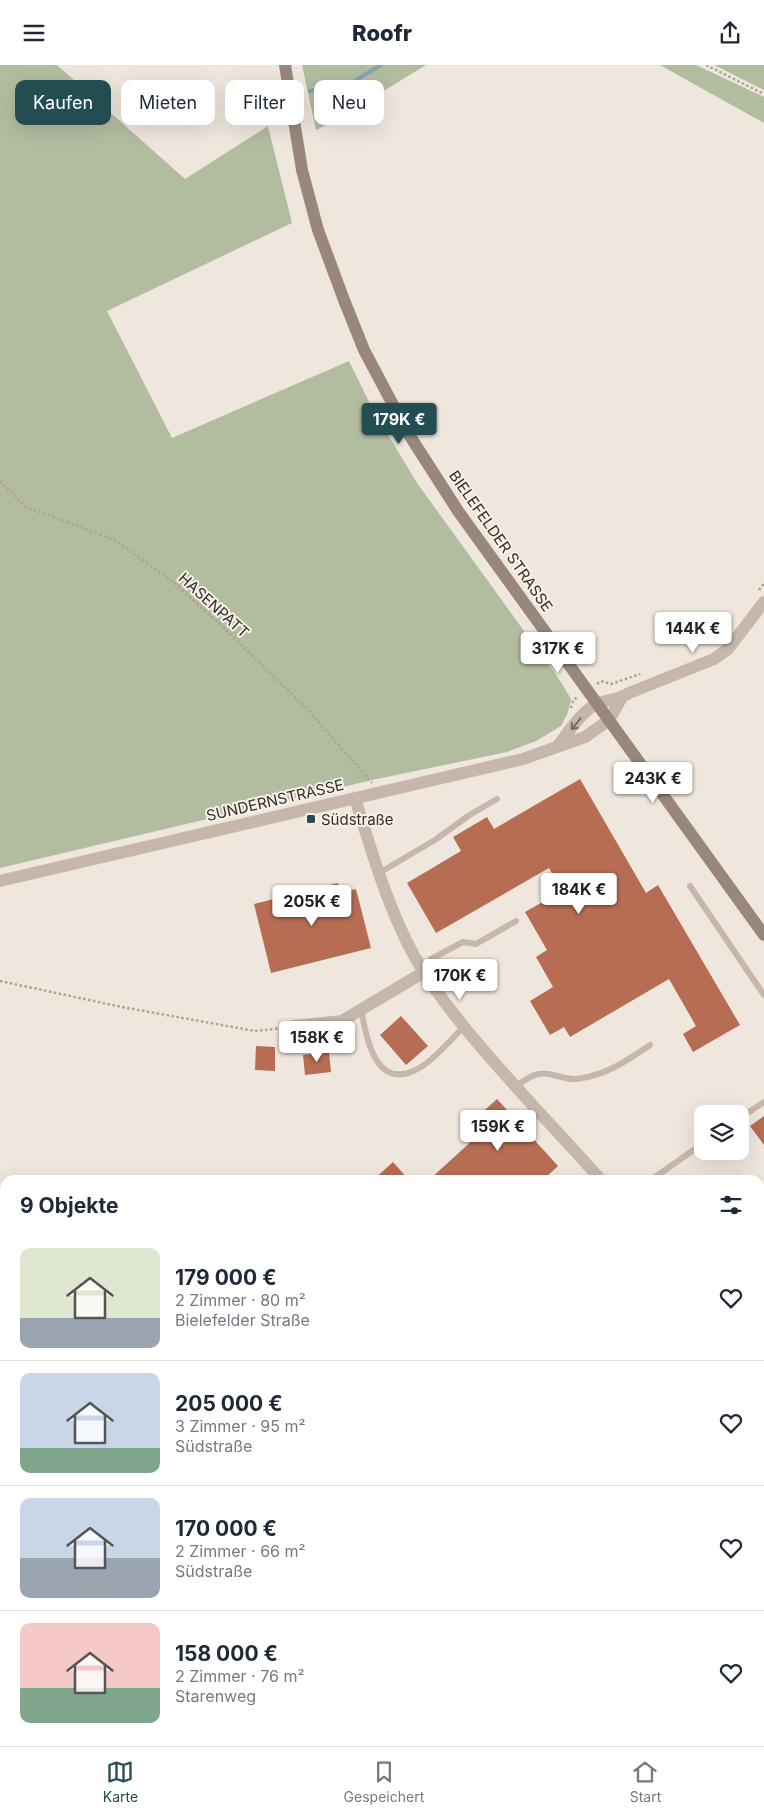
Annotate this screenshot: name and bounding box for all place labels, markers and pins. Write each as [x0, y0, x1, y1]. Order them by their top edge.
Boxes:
pin: 179K € [358, 403, 440, 445]
pin: 144K € [652, 611, 734, 654]
pin: 317K € [517, 631, 599, 674]
pin: 243K € [612, 761, 694, 804]
place label: Südstraße [321, 810, 394, 829]
marker: Südstraße [305, 813, 317, 825]
pin: 184K € [538, 873, 620, 915]
pin: 205K € [271, 885, 353, 927]
pin: 170K € [419, 959, 501, 1001]
pin: 158K € [276, 1021, 358, 1063]
pin: 159K € [457, 1109, 539, 1152]

